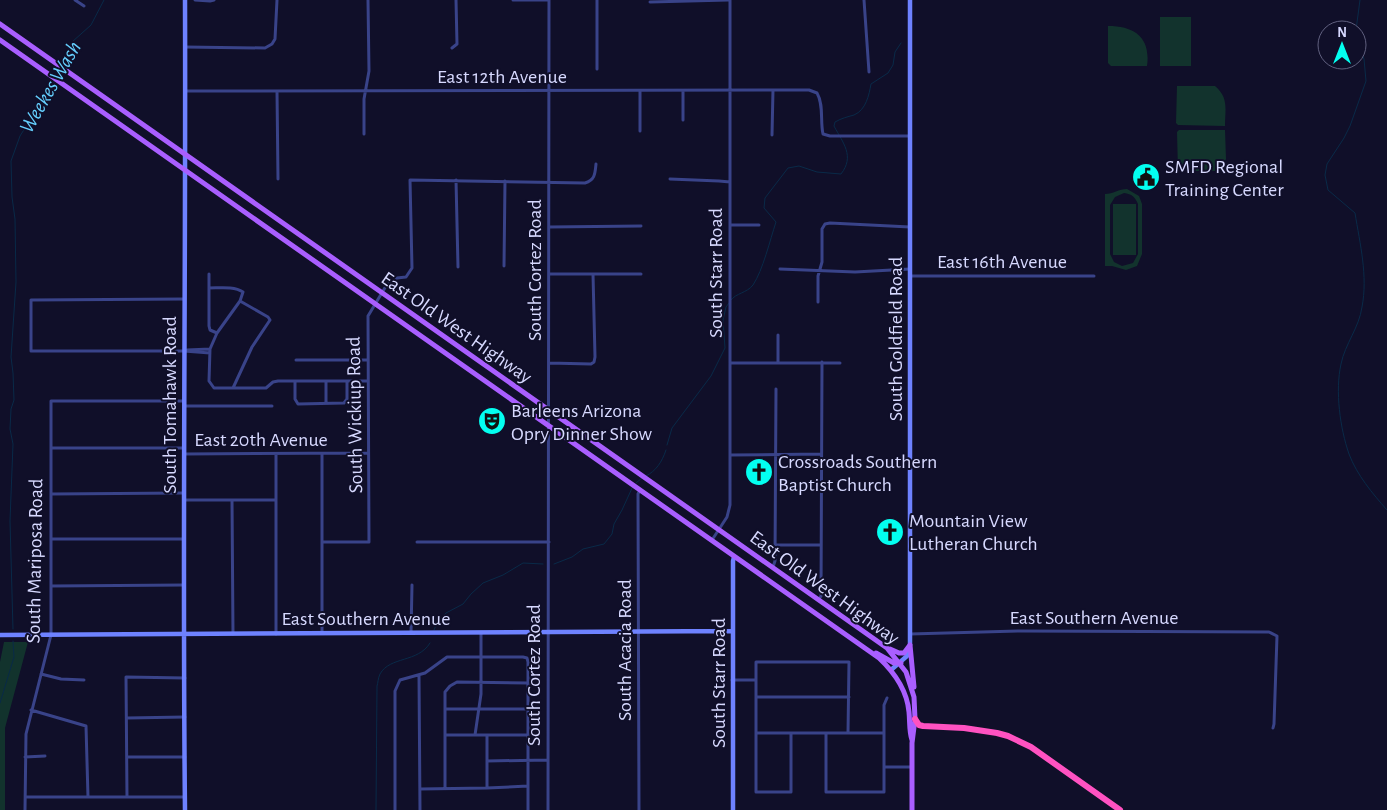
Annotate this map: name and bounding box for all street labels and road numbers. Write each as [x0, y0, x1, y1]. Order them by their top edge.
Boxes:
street label: East 12th Avenue [437, 67, 567, 87]
street label: South Cortez Road [525, 199, 545, 341]
street label: South Starr Road [706, 208, 726, 338]
street label: East 16th Avenue [937, 252, 1067, 272]
street label: South Goldfield Road [886, 257, 906, 421]
street label: East Old West Highway [377, 268, 536, 388]
street label: South Tomahawk Road [160, 316, 180, 494]
street label: South Wickiup Road [344, 336, 366, 494]
street label: East 20th Avenue [194, 430, 328, 450]
street label: South Mariposa Road [24, 478, 46, 644]
street label: East Old West Highway [746, 527, 903, 649]
street label: South Acacia Road [615, 579, 635, 721]
street label: South Cortez Road [524, 604, 544, 746]
street label: East Southern Avenue [1010, 608, 1179, 628]
street label: East Southern Avenue [282, 609, 451, 629]
street label: South Starr Road [709, 618, 729, 748]

